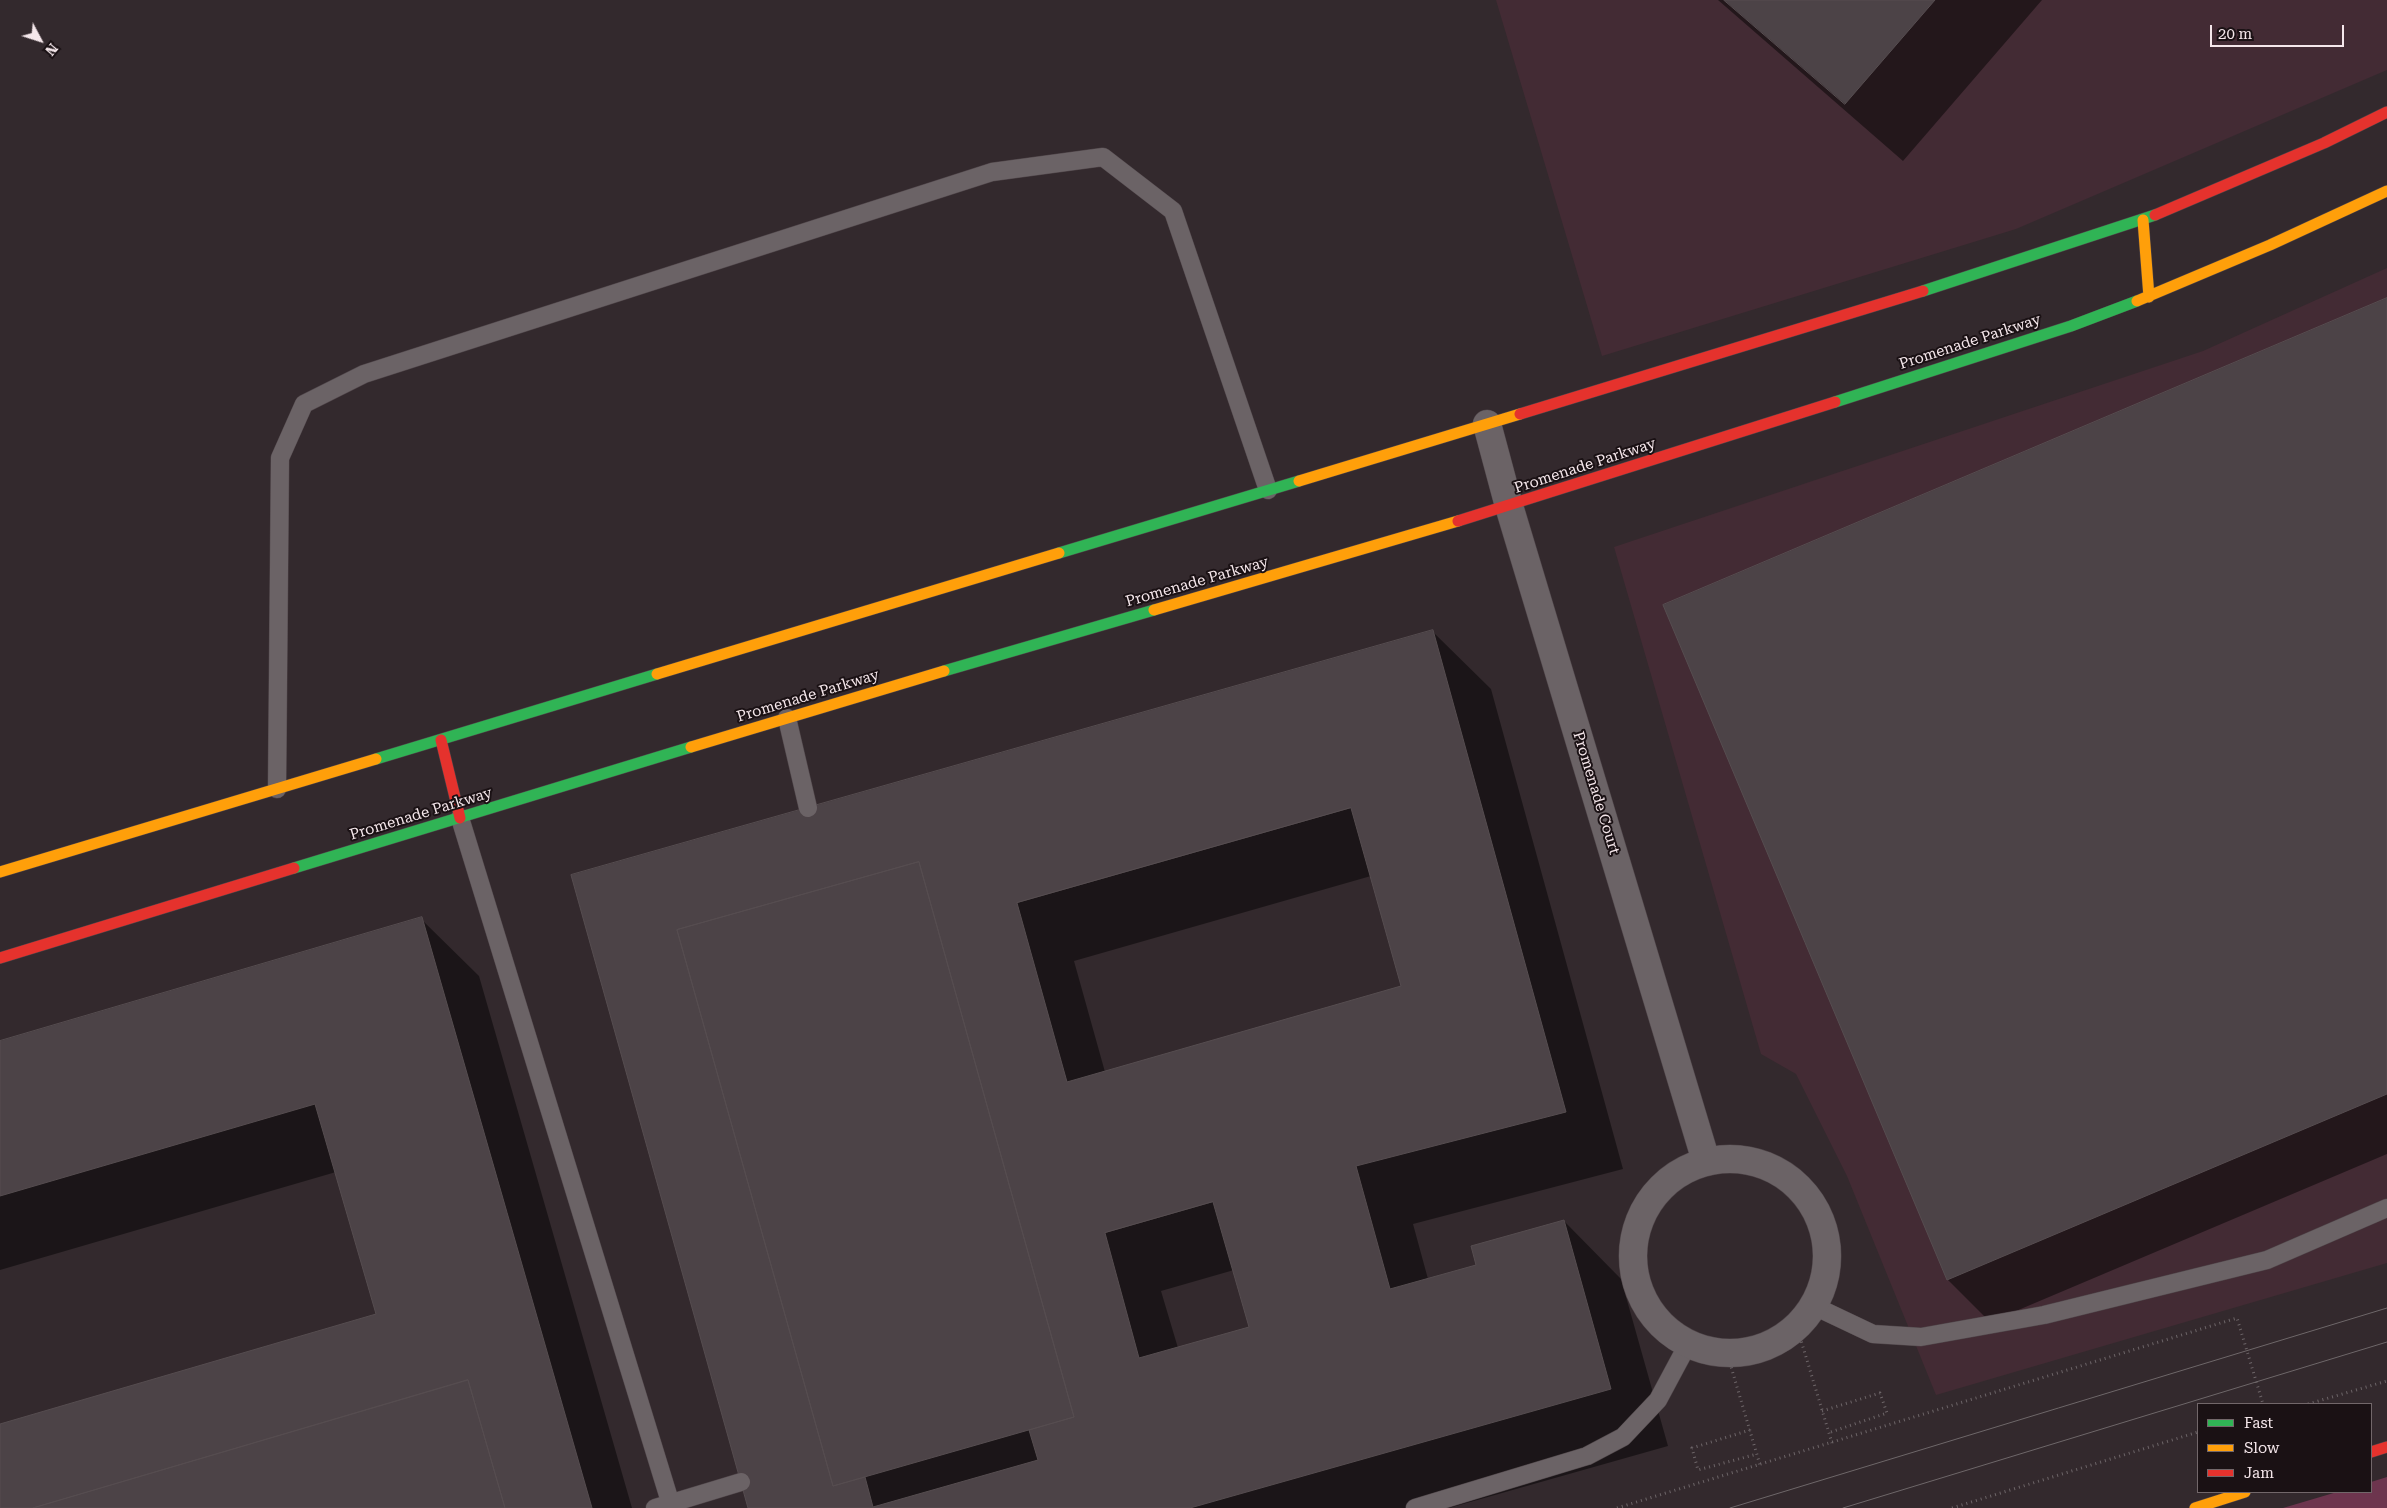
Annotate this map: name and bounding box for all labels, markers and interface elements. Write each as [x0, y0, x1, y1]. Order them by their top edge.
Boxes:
north arrow [15, 15, 65, 65]
scale bar [2212, 15, 2346, 47]
text: 20 m [2218, 25, 2252, 43]
text: N [42, 40, 61, 59]
street label: Promenade Parkway [1897, 311, 2043, 373]
street label: Promenade Parkway [1512, 435, 1658, 497]
street label: Promenade Parkway [1123, 553, 1271, 611]
street label: Promenade Parkway [735, 666, 881, 726]
street label: Promenade Court [1569, 729, 1623, 857]
street label: Promenade Parkway [348, 784, 494, 844]
legend [2197, 1403, 2372, 1493]
text: Fast [2244, 1414, 2273, 1432]
text: Slow [2244, 1439, 2279, 1457]
text: Jam [2244, 1464, 2274, 1482]

